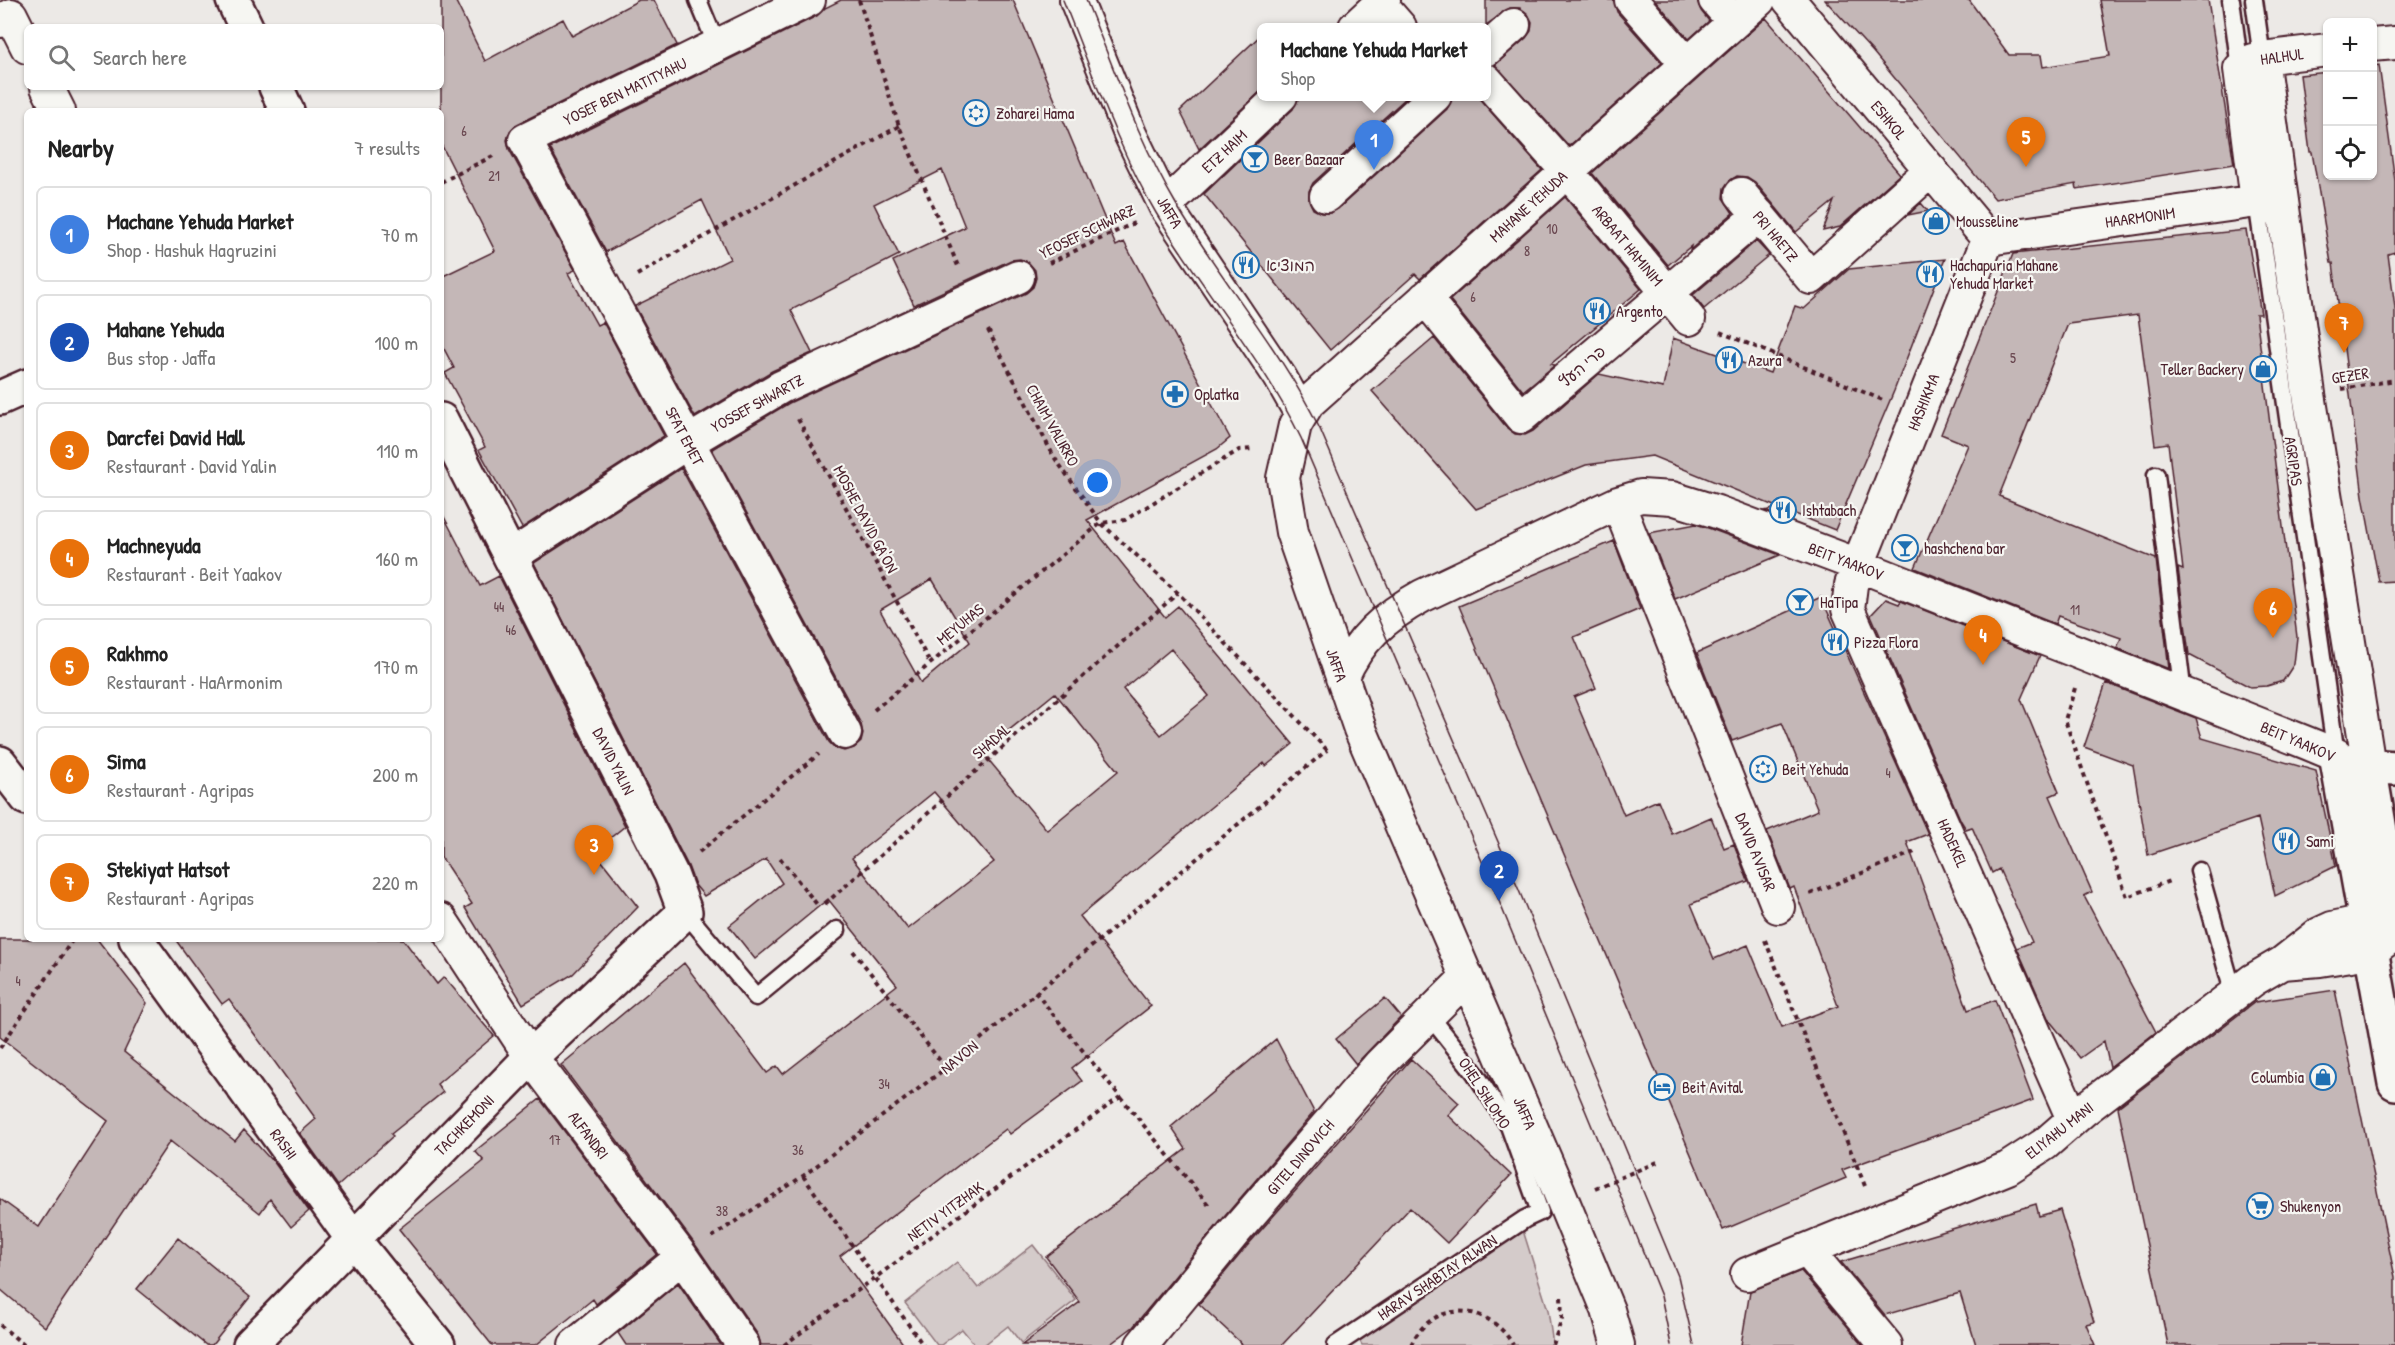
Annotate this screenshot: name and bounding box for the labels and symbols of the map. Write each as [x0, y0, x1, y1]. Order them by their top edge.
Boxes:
street label: HALHUL [2259, 42, 2305, 70]
street label: YOSEF BEN MATITYAHU [560, 52, 691, 130]
street label: ESHKOL [1866, 96, 1912, 144]
synagogue icon: Zoharei Hama [961, 98, 991, 128]
place label: Zoharei Hama [996, 102, 1074, 124]
pin: 5 [2006, 118, 2046, 167]
pin: 1 [1354, 120, 1394, 170]
house number: 6 [461, 121, 467, 140]
street label: ETZ HAIM [1196, 124, 1252, 178]
bar icon: Beer Bazaar [1240, 144, 1270, 174]
place label: Beer Bazaar [1274, 148, 1345, 170]
street label: MAHANE YEHUDA [1484, 165, 1572, 247]
house number: 21 [488, 166, 500, 185]
street label: JAFFA [1152, 192, 1188, 232]
street label: YEOSEF SCHWARZ [1036, 198, 1138, 264]
street label: ARBAAT HAMINIM [1587, 199, 1669, 291]
street label: HAARMONIM [2104, 201, 2176, 233]
street label: PRI HAETZ [1748, 206, 1804, 266]
shop icon: Mousseline [1921, 206, 1951, 236]
place label: Mousseline [1956, 210, 2019, 232]
house number: 10 [1546, 219, 1558, 238]
house number: 8 [1524, 241, 1530, 260]
restaurant icon: המוציא [1231, 250, 1261, 280]
place label: המוציא [1266, 254, 1315, 276]
place label: Hachapuria Mahane Yehuda Market [1950, 254, 2059, 294]
restaurant icon: Hachapuria Mahane Yehuda Market [1915, 259, 1945, 289]
house number: 6 [1470, 287, 1476, 306]
restaurant icon: Argento [1582, 296, 1612, 326]
place label: Argento [1616, 300, 1663, 322]
pin: 7 [2324, 304, 2364, 353]
street label: פרי העץ [1554, 340, 1610, 392]
restaurant icon: Azura [1714, 345, 1744, 375]
house number: 5 [2010, 348, 2016, 367]
place label: Azura [1748, 349, 1782, 371]
shop icon: Teller Backery [2248, 354, 2278, 384]
place label: Teller Backery [2161, 358, 2244, 380]
street label: GEZER [2330, 361, 2370, 389]
street label: YOSSEF SHWARTZ [707, 368, 807, 438]
street label: HASHIKMA [1902, 370, 1944, 434]
pharmacy icon: Oplatka [1160, 379, 1190, 409]
street label: CHAIM VALIRRO [1021, 380, 1085, 470]
place label: Oplatka [1194, 383, 1239, 405]
street label: SFAT EMET [660, 403, 710, 470]
street label: AGRIPAS [2280, 435, 2308, 488]
street label: MOSHE DAVID GA'ON [828, 461, 904, 577]
your location [1083, 468, 1112, 497]
restaurant icon: Ishtabach [1768, 495, 1798, 525]
place label: Ishtabach [1802, 499, 1856, 521]
bar icon: hashchena bar [1890, 533, 1920, 563]
street label: BEIT YAAKOV [1805, 537, 1887, 585]
place label: hashchena bar [1924, 537, 2005, 559]
bar icon: HaTipa [1785, 587, 1815, 617]
pin: 6 [2254, 588, 2292, 638]
place label: HaTipa [1820, 591, 1858, 613]
house number: 44 [494, 597, 504, 616]
street label: MEYUHAS [932, 598, 989, 650]
house number: 11 [2070, 600, 2080, 619]
pin: 4 [1964, 616, 2002, 665]
house number: 46 [506, 620, 517, 639]
restaurant icon: Pizza Flora [1820, 627, 1850, 657]
place label: Pizza Flora [1854, 631, 1918, 653]
street label: JAFFA [1321, 646, 1353, 685]
street label: BEIT YAAKOV [2257, 715, 2339, 767]
street label: SHADAL [967, 718, 1015, 764]
street label: DAVID YALIN [588, 724, 640, 798]
synagogue icon: Beit Yehuda [1748, 754, 1778, 784]
place label: Beit Yehuda [1782, 758, 1848, 780]
house number: 4 [1885, 763, 1891, 782]
street label: DAVID AVISAR [1730, 810, 1782, 894]
street label: HADEKEL [1933, 815, 1974, 871]
pin: 3 [574, 826, 614, 875]
restaurant icon: Sami [2271, 826, 2301, 856]
place label: Sami [2306, 830, 2334, 852]
pin: 2 [1480, 852, 1518, 901]
house number: 4 [15, 971, 21, 990]
street label: NAVON [936, 1035, 982, 1079]
street label: OHEL SHLOMO [1454, 1053, 1516, 1133]
shop icon: Columbia [2308, 1062, 2338, 1092]
place label: Columbia [2251, 1066, 2304, 1088]
hotel icon: Beit Avital [1647, 1072, 1677, 1102]
house number: 34 [878, 1074, 890, 1093]
place label: Beit Avital [1682, 1076, 1744, 1098]
street label: TACHKEMONI [429, 1089, 499, 1161]
street label: JAFFA [1508, 1093, 1542, 1133]
street label: ELIYAHU MANI [2020, 1096, 2098, 1164]
street label: ALFANDRI [564, 1107, 614, 1163]
street label: GITEL DINOVICH [1261, 1115, 1339, 1199]
street label: RASHI [265, 1124, 303, 1164]
house number: 17 [549, 1130, 561, 1149]
house number: 36 [792, 1140, 804, 1159]
street label: NETIV YITZHAK [902, 1175, 988, 1246]
supermarket icon: Shukenyon [2245, 1191, 2275, 1221]
place label: Shukenyon [2280, 1195, 2341, 1217]
house number: 38 [716, 1201, 728, 1220]
street label: HARAV SHABTAY ALWAN [1373, 1229, 1501, 1325]

